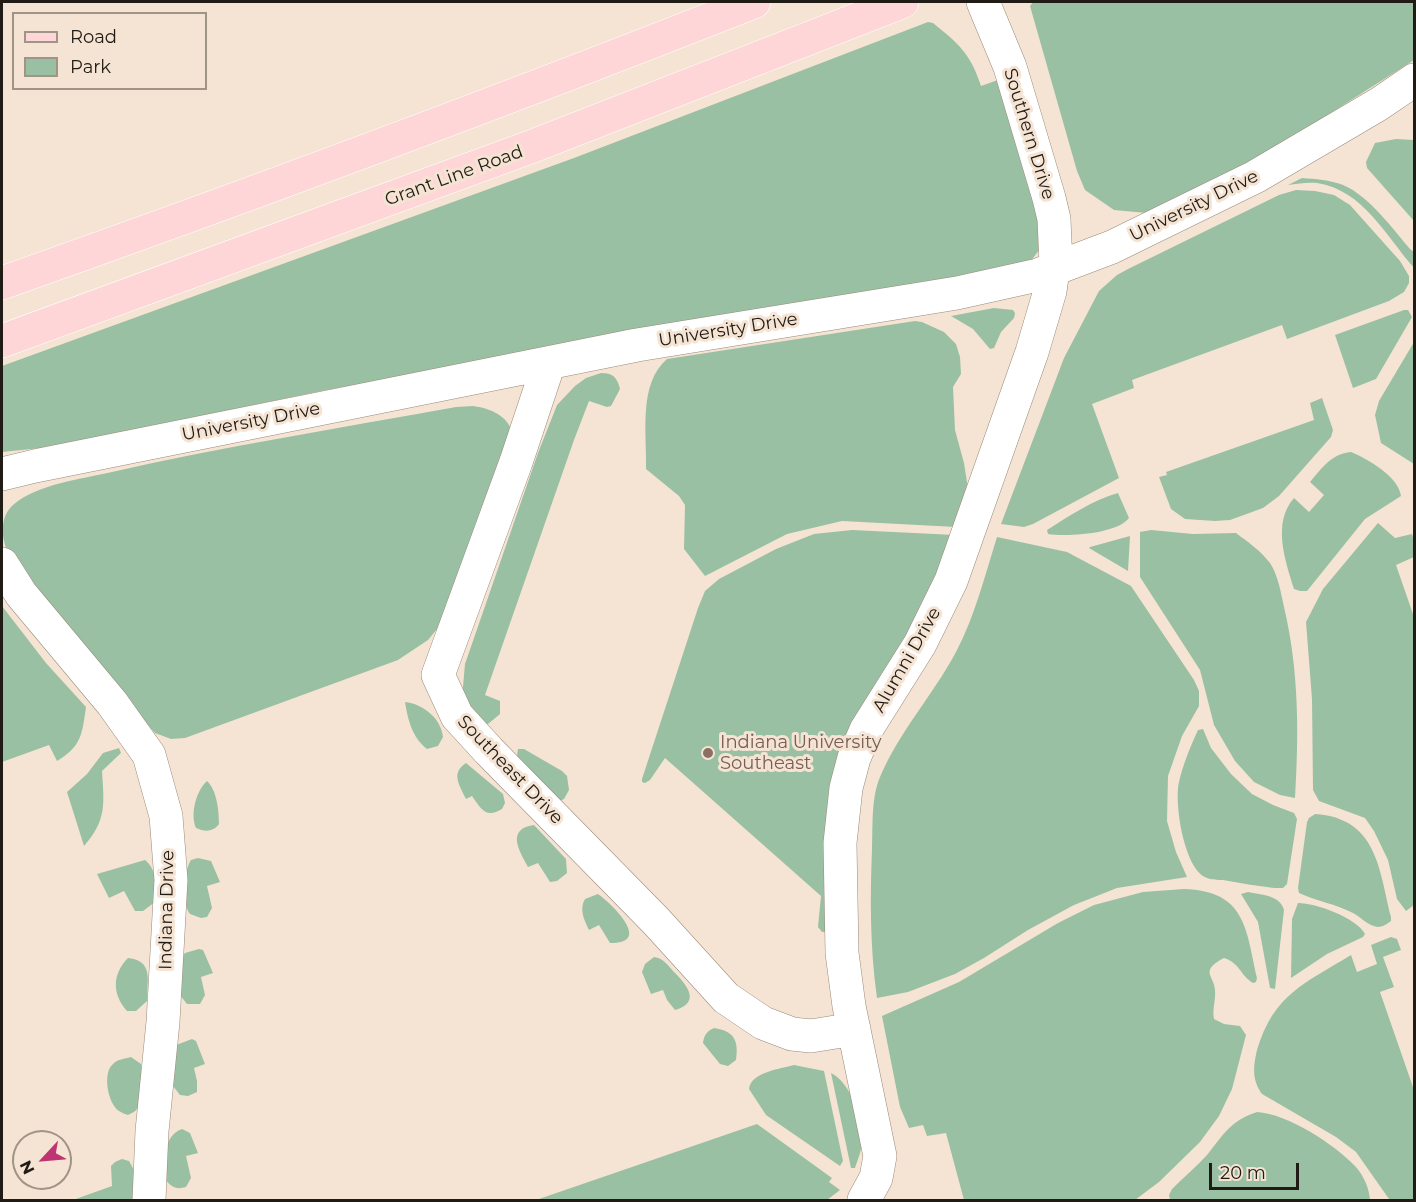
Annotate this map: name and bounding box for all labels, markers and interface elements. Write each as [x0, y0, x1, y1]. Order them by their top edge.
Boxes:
legend [12, 12, 207, 90]
text: Road [70, 26, 117, 48]
text: Park [70, 56, 111, 78]
street label: Southern Drive [999, 66, 1059, 202]
street label: Grant Line Road [382, 141, 526, 211]
street label: University Drive [1126, 165, 1262, 247]
street label: University Drive [657, 308, 799, 352]
street label: University Drive [180, 398, 322, 446]
street label: Alumni Drive [868, 604, 946, 716]
street label: Southeast Drive [453, 711, 567, 829]
place label: Indiana University Southeast [720, 732, 881, 774]
marker: Indiana University Southeast [701, 746, 715, 760]
street label: Indiana Drive [155, 850, 179, 970]
north arrow [12, 1130, 72, 1190]
scale bar [1212, 1151, 1302, 1189]
text: N [16, 1157, 39, 1177]
text: 20 m [1220, 1162, 1266, 1184]

